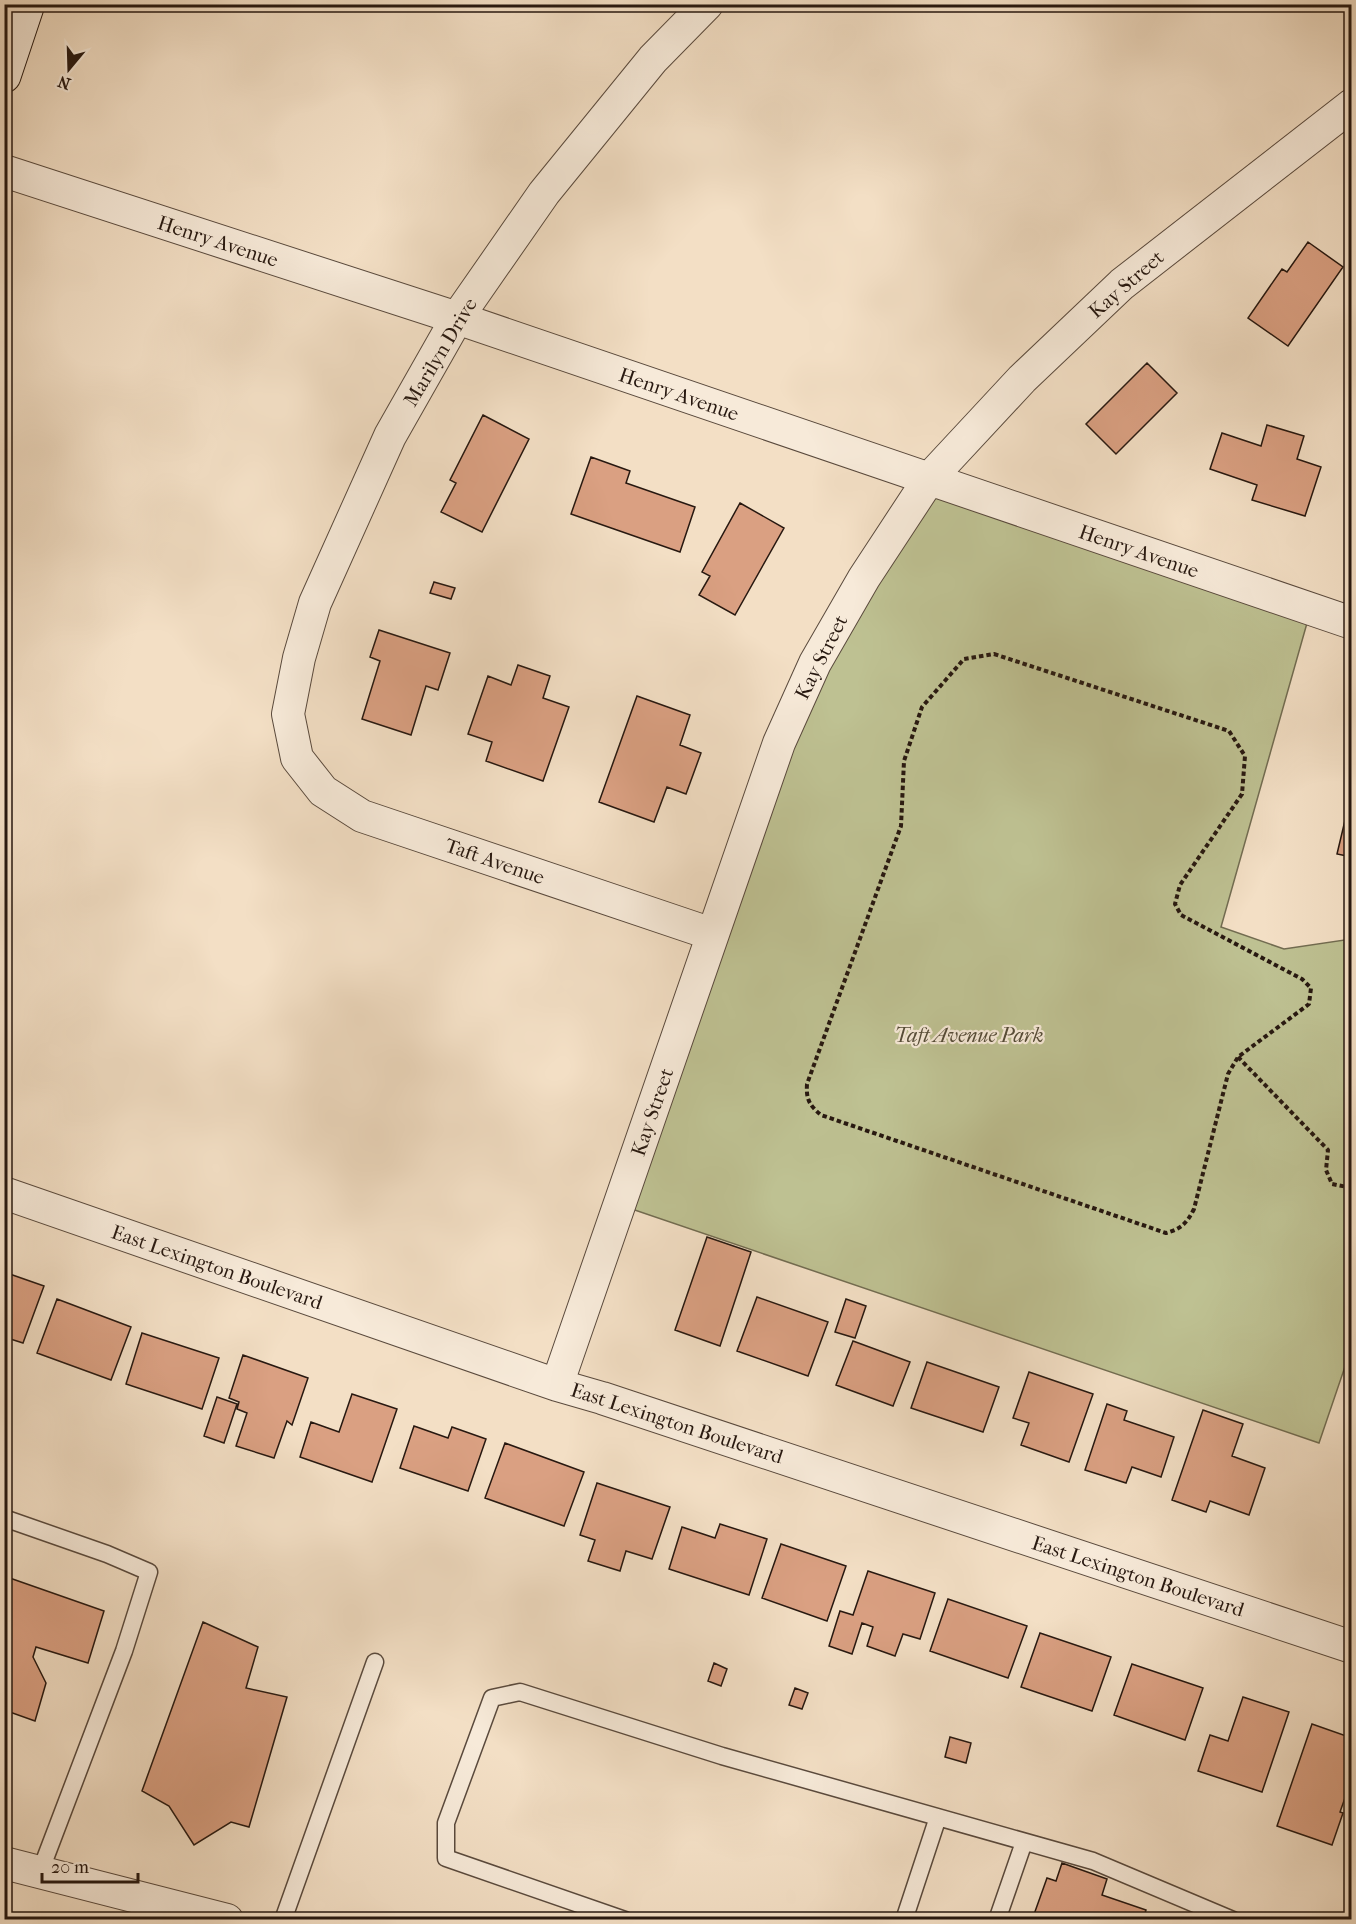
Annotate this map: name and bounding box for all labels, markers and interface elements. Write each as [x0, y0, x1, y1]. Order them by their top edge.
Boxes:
north arrow [39, 39, 99, 99]
text: N [55, 71, 73, 94]
street label: Henry Avenue [155, 211, 281, 272]
street label: Kay Street [1084, 246, 1168, 323]
street label: Marilyn Drive [399, 294, 482, 411]
street label: Henry Avenue [616, 363, 742, 426]
street label: Henry Avenue [1076, 520, 1202, 583]
street label: Kay Street [790, 611, 852, 703]
street label: Taft Avenue [442, 834, 548, 889]
park label: Taft Avenue Park [895, 1024, 1043, 1047]
street label: Kay Street [627, 1065, 678, 1159]
street label: East Lexington Boulevard [108, 1221, 326, 1315]
street label: East Lexington Boulevard [568, 1378, 787, 1469]
street label: East Lexington Boulevard [1029, 1531, 1248, 1622]
scale bar [42, 1846, 138, 1884]
text: 20 m [51, 1857, 89, 1878]

